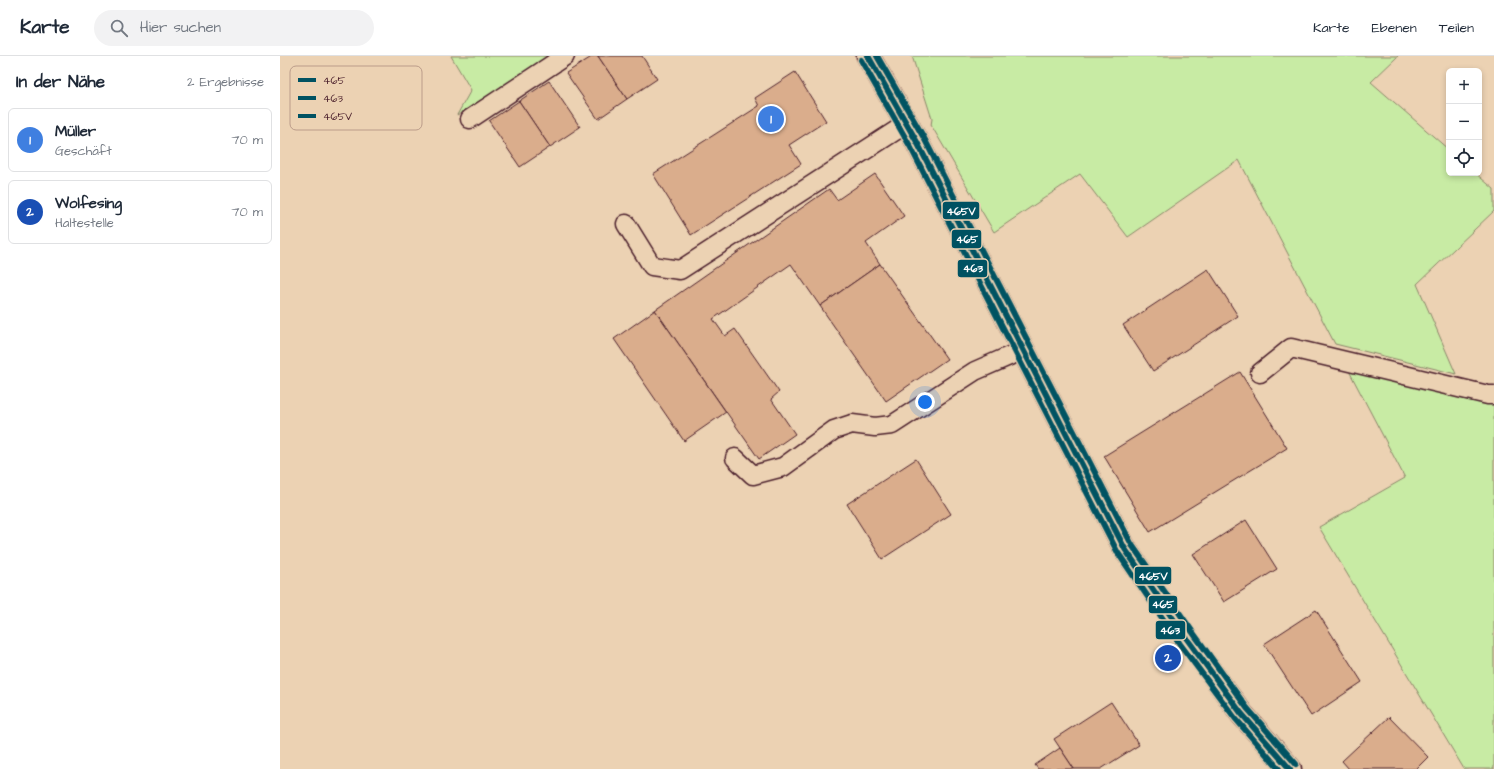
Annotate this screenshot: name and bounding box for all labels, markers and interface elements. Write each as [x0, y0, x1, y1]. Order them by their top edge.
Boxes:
search box [94, 10, 374, 46]
text: Karte [20, 14, 70, 41]
icon: search [108, 17, 130, 39]
text: Hier suchen [140, 17, 221, 38]
text: Karte [1313, 18, 1350, 38]
text: Ebenen [1372, 18, 1417, 38]
text: Teilen [1439, 18, 1474, 38]
legend [290, 66, 422, 130]
map controls [1446, 68, 1482, 176]
button: + [1446, 68, 1482, 104]
text: In der Nähe [16, 70, 105, 94]
text: 2 Ergebnisse [187, 73, 264, 91]
text: 465 [323, 73, 345, 88]
text: 463 [323, 91, 343, 106]
pin: 1 [758, 104, 784, 134]
button: − [1446, 104, 1482, 140]
text: 465V [323, 109, 352, 124]
text: Müller [55, 121, 96, 142]
text: 1 [29, 131, 31, 149]
text: 70 m [231, 131, 263, 149]
button: locate [1446, 140, 1482, 176]
text: Geschäft [55, 142, 112, 160]
text: Wolfesing [55, 193, 122, 214]
line badge: 465V [942, 201, 980, 220]
text: 2 [26, 203, 34, 221]
text: 70 m [231, 203, 263, 221]
text: 465V [946, 204, 976, 219]
text: Haltestelle [55, 214, 114, 232]
line badge: 465 [951, 229, 982, 249]
text: 465 [956, 232, 978, 247]
line badge: 463 [957, 259, 988, 278]
text: 463 [963, 261, 983, 276]
your location [915, 392, 935, 412]
line badge: 465V [1134, 566, 1172, 585]
text: 465V [1138, 569, 1168, 584]
line badge: 465 [1148, 595, 1178, 614]
text: 465 [1152, 597, 1174, 612]
line badge: 463 [1155, 620, 1186, 640]
text: 463 [1160, 623, 1180, 638]
pin: 2 [1155, 643, 1181, 673]

